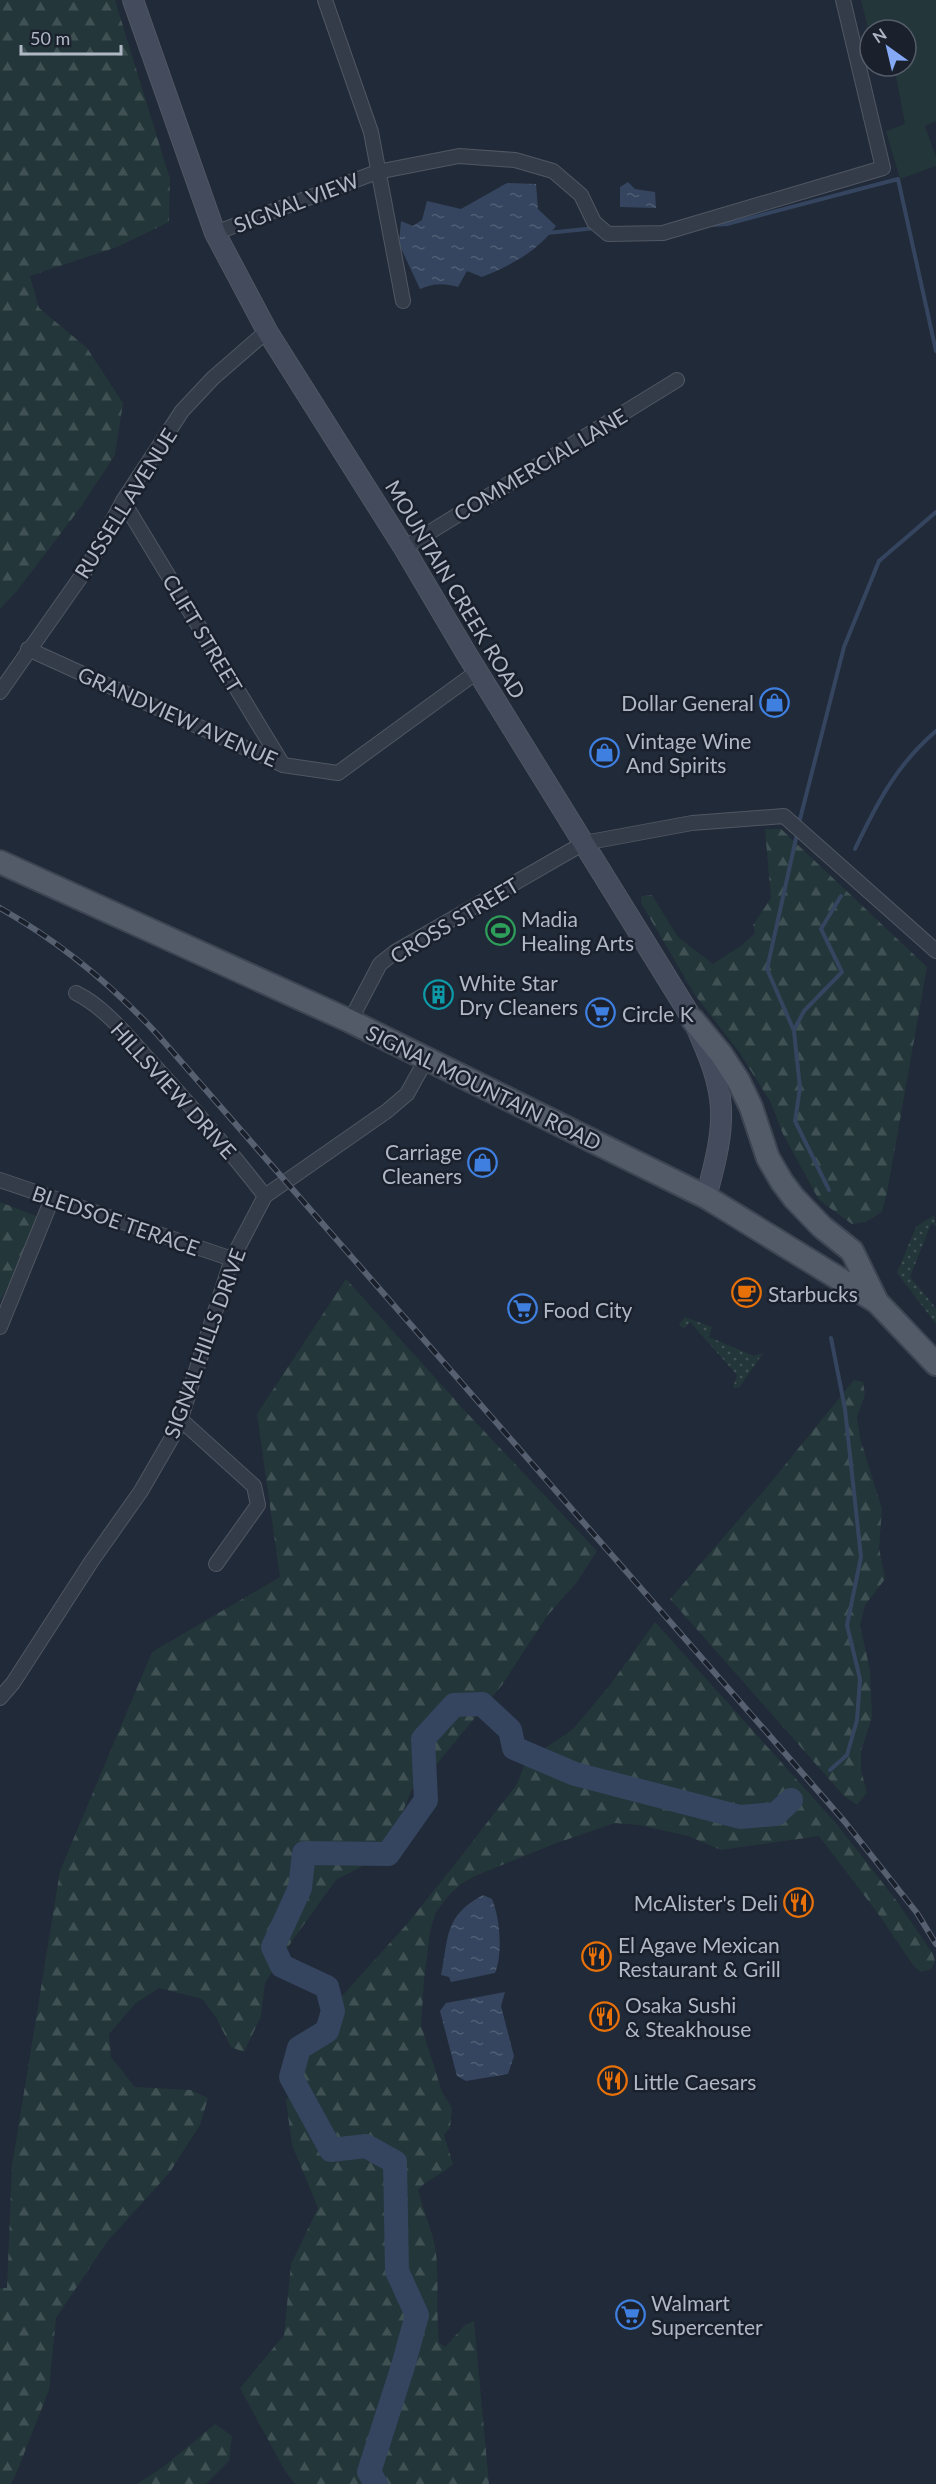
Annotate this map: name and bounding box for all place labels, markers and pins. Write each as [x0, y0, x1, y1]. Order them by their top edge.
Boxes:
shop icon: Dollar General [759, 686, 791, 718]
place label: Dollar General [621, 690, 754, 715]
place label: Vintage Wine And Spirits [626, 728, 751, 777]
shop icon: Vintage Wine And Spirits [589, 736, 621, 768]
place label: Madia Healing Arts [521, 906, 634, 955]
sports icon: Madia Healing Arts [484, 914, 516, 946]
place label: White Star Dry Cleaners [459, 970, 578, 1019]
building icon: White Star Dry Cleaners [422, 978, 454, 1010]
supermarket icon: Circle K [585, 997, 617, 1029]
place label: Circle K [622, 1001, 694, 1026]
place label: Carriage Cleaners [382, 1139, 462, 1188]
shop icon: Carriage Cleaners [467, 1147, 499, 1179]
cafe icon: Starbucks [731, 1277, 763, 1309]
place label: Starbucks [768, 1281, 858, 1306]
supermarket icon: Food City [506, 1293, 538, 1325]
place label: Food City [543, 1297, 633, 1322]
restaurant icon: McAlister's Deli [783, 1886, 815, 1918]
place label: McAlister's Deli [634, 1890, 778, 1915]
place label: El Agave Mexican Restaurant & Grill [618, 1932, 781, 1981]
restaurant icon: El Agave Mexican Restaurant & Grill [581, 1940, 613, 1972]
place label: Osaka Sushi & Steakhouse [625, 1992, 751, 2041]
restaurant icon: Osaka Sushi & Steakhouse [588, 2000, 620, 2032]
restaurant icon: Little Caesars [596, 2065, 628, 2097]
place label: Little Caesars [633, 2069, 756, 2094]
place label: Walmart Supercenter [651, 2290, 763, 2339]
supermarket icon: Walmart Supercenter [614, 2298, 646, 2330]

